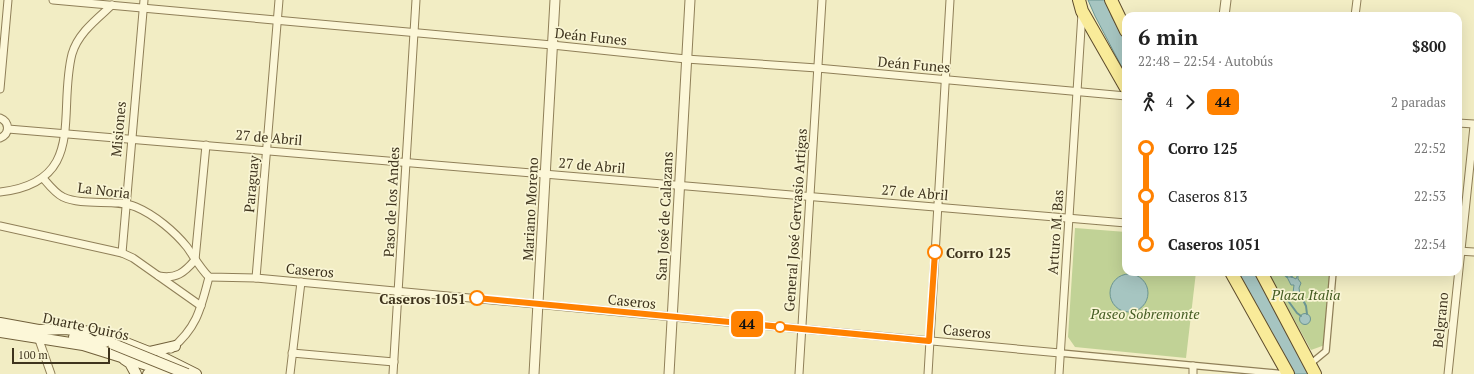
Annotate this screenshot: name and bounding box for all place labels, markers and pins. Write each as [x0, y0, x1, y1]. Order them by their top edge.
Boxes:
place label: Corro 125 [946, 243, 1011, 262]
marker: Corro 125 [927, 244, 943, 260]
place label: Caseros 1051 [379, 289, 466, 308]
marker: Caseros 1051 [469, 290, 485, 306]
unlabelled marker [774, 321, 786, 333]

